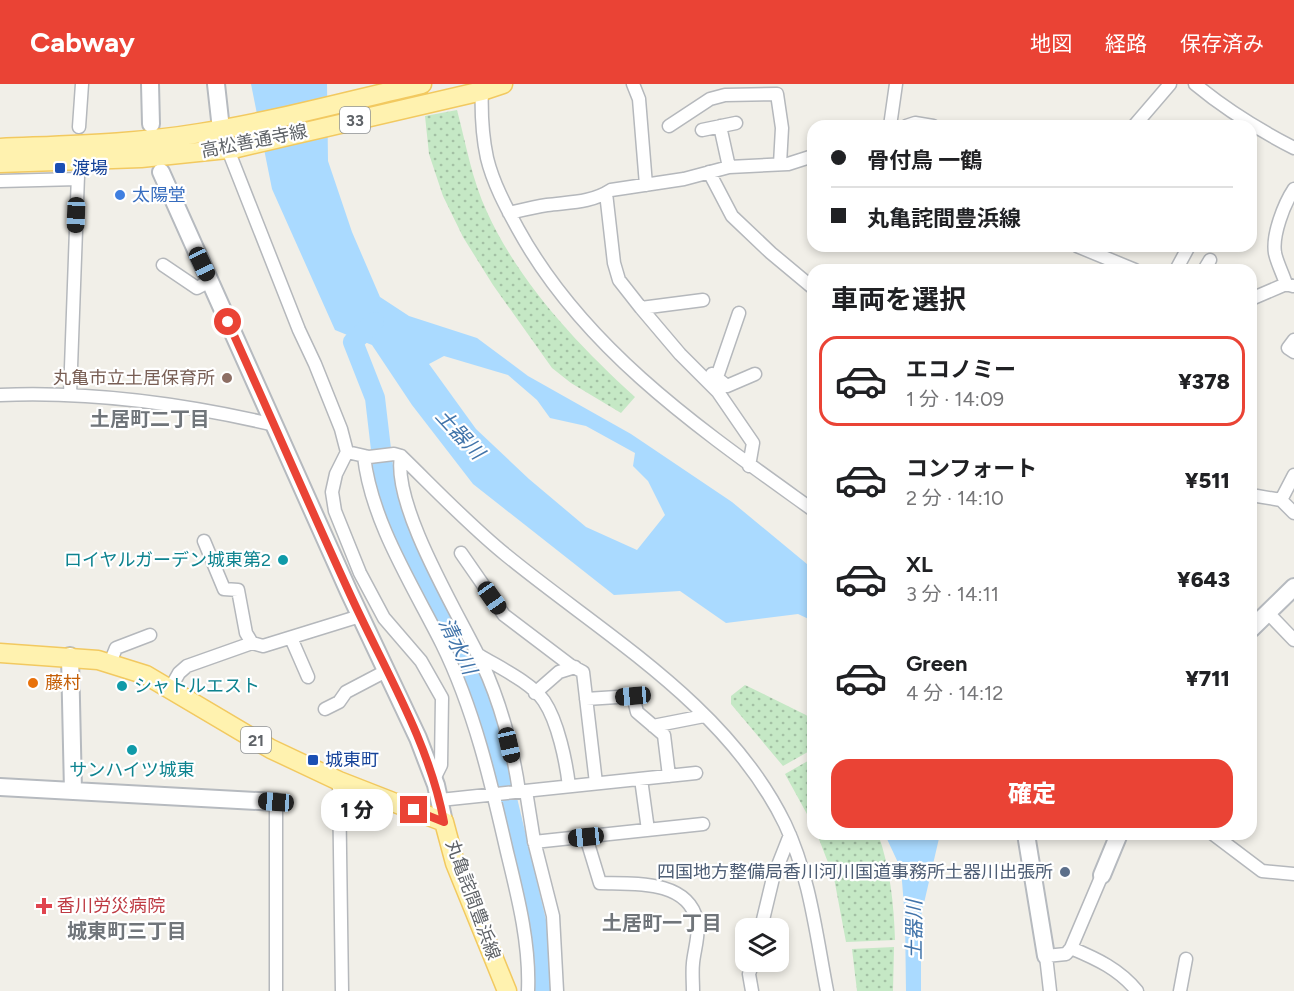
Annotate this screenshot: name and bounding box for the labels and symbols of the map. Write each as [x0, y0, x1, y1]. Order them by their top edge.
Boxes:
road number: 33 [340, 107, 370, 133]
street label: 高松善通寺線 [199, 120, 309, 162]
place label: 渡場 [72, 157, 108, 179]
marker: 渡場 [53, 161, 67, 175]
place label: 太陽堂 [132, 184, 186, 206]
marker: 太陽堂 [113, 188, 127, 202]
car [66, 197, 86, 233]
car [186, 244, 218, 284]
route start [214, 308, 241, 335]
place label: 丸亀市立土居保育所 [53, 367, 215, 389]
marker: 丸亀市立土居保育所 [220, 371, 234, 385]
water label: 土器川 [431, 404, 491, 466]
district label: 土居町二丁目 [90, 407, 210, 431]
place label: ロイヤルガーデン城東第2 [64, 549, 271, 571]
marker: ロイヤルガーデン城東第2 [276, 553, 290, 567]
car [474, 578, 510, 618]
water label: 清水川 [434, 614, 483, 680]
place label: 藤村 [45, 672, 81, 694]
place label: シャトルエスト [134, 675, 260, 697]
marker: 藤村 [26, 676, 40, 690]
marker: シャトルエスト [115, 679, 129, 693]
car [614, 685, 652, 707]
car [496, 725, 522, 765]
road number: 21 [241, 727, 271, 753]
marker: サンハイツ城東 [125, 743, 139, 757]
place label: 城東町 [325, 749, 379, 771]
marker: 城東町 [306, 753, 320, 767]
place label: サンハイツ城東 [69, 759, 195, 781]
callout: 1 分 [321, 789, 393, 831]
car [257, 792, 295, 812]
route end [400, 796, 427, 823]
car [567, 826, 605, 848]
street label: 丸亀詫間豊浜線 [441, 837, 505, 963]
place label: 四国地方整備局香川河川国道事務所土器川出張所 [657, 861, 1053, 883]
marker: 四国地方整備局香川河川国道事務所土器川出張所 [1058, 865, 1072, 879]
place label: 香川労災病院 [57, 895, 165, 917]
marker: 香川労災病院 [35, 897, 53, 915]
water label: 土器川 [902, 898, 926, 960]
district label: 土居町一丁目 [602, 911, 722, 935]
district label: 城東町三丁目 [67, 919, 187, 943]

